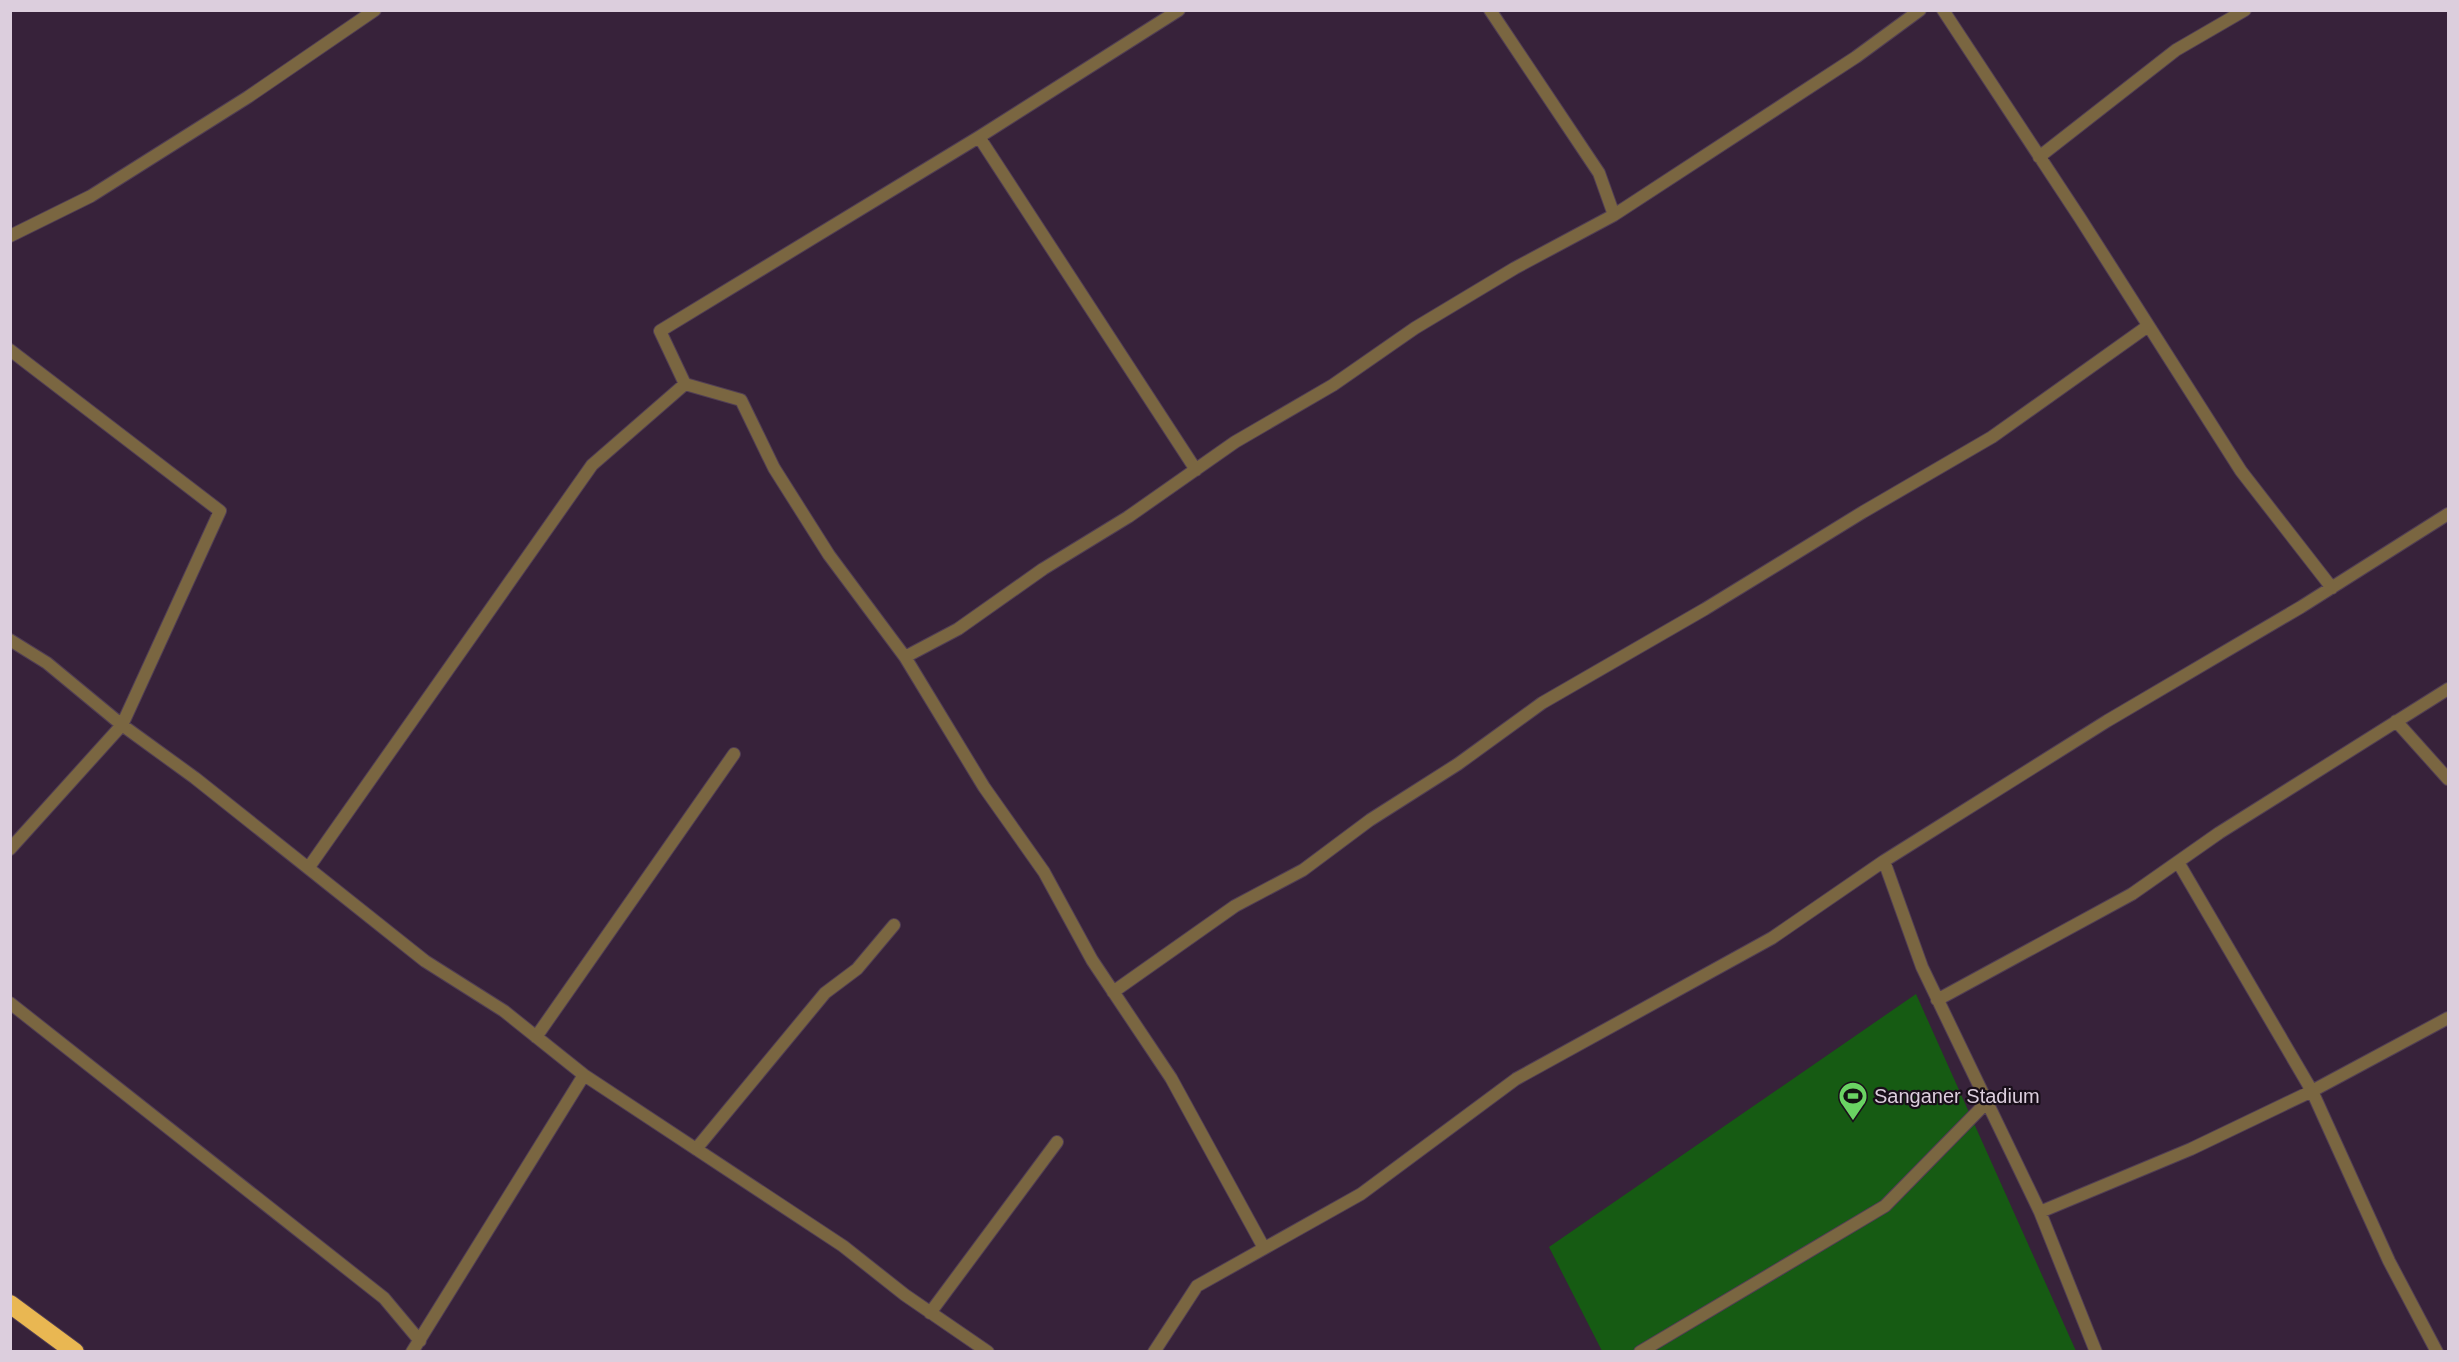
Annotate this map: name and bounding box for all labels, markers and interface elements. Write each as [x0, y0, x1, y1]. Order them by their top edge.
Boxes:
sports icon: Sanganer Stadium [1837, 1080, 1869, 1122]
place label: Sanganer Stadium [1874, 1085, 2040, 1107]

